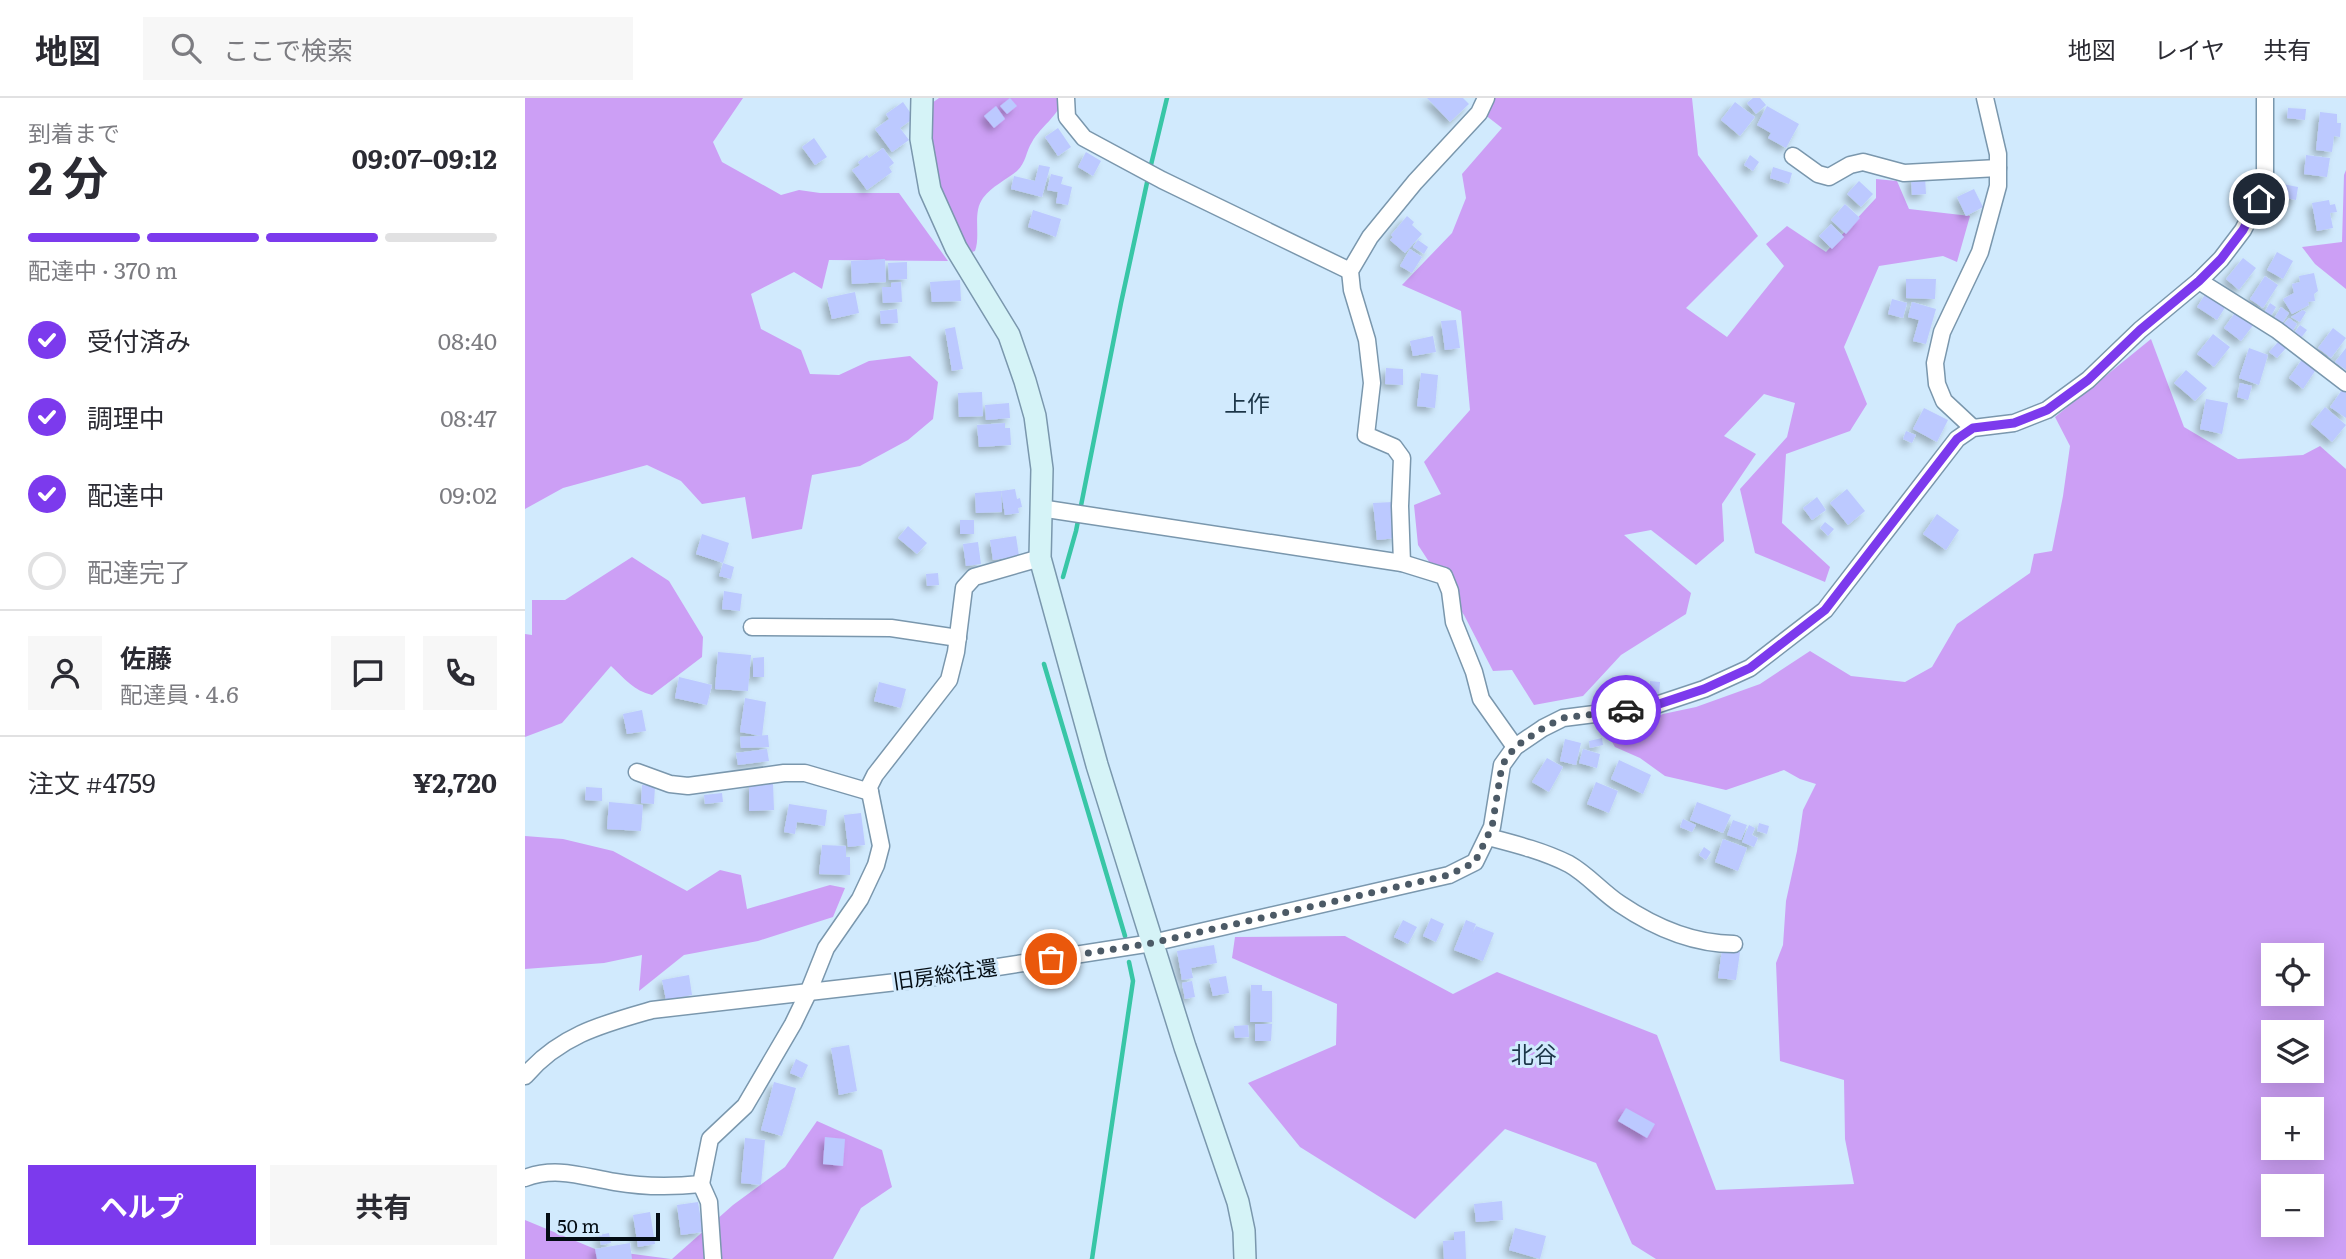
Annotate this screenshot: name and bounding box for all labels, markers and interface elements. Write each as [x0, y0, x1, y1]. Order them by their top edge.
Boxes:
search box [143, 17, 633, 80]
text: 地図 [35, 24, 101, 73]
icon: search [167, 29, 205, 67]
text: ここで検索 [223, 29, 353, 68]
text: 地図 [2068, 31, 2116, 66]
text: レイヤ [2154, 31, 2225, 66]
text: 共有 [2263, 31, 2311, 66]
text: 到着まで [28, 115, 120, 149]
text: 09:07–09:12 [352, 138, 497, 177]
text: 2 分 [28, 141, 108, 209]
pin [2229, 169, 2289, 229]
icon: home [2240, 180, 2278, 218]
text: 配達中 · 370 m [28, 252, 178, 286]
text: 受付済み [87, 320, 191, 359]
icon: check [28, 321, 66, 359]
text: 08:40 [438, 323, 497, 357]
district label: 上作 [1224, 385, 1270, 419]
text: 調理中 [87, 397, 165, 436]
icon: check [28, 398, 66, 436]
text: 08:47 [440, 400, 497, 434]
text: 配達中 [87, 474, 165, 513]
icon: check [28, 475, 66, 513]
text: 09:02 [439, 477, 497, 511]
text: 配達完了 [87, 551, 191, 590]
button: person [28, 636, 102, 710]
button: chat [331, 636, 405, 710]
button: phone [423, 636, 497, 710]
text: 佐藤 [120, 637, 172, 676]
courier [1591, 675, 1661, 745]
text: 配達員 · 4.6 [120, 676, 239, 710]
icon: car [1607, 691, 1645, 729]
text: 注文 #4759 [28, 762, 155, 801]
text: ¥2,720 [413, 762, 497, 801]
pin [1021, 929, 1081, 989]
icon: bag [1032, 940, 1070, 978]
map controls [2261, 943, 2324, 1237]
button: locate [2261, 943, 2324, 1006]
street label: 旧房総往還 [891, 950, 999, 995]
button: layers [2261, 1020, 2324, 1083]
district label: 北谷 [1511, 1036, 1557, 1070]
button: + [2261, 1097, 2324, 1160]
button: ヘルプ [28, 1165, 256, 1245]
button: 共有 [270, 1165, 497, 1245]
button: − [2261, 1174, 2324, 1237]
scale bar [546, 1210, 660, 1242]
text: 50 m [557, 1211, 600, 1239]

